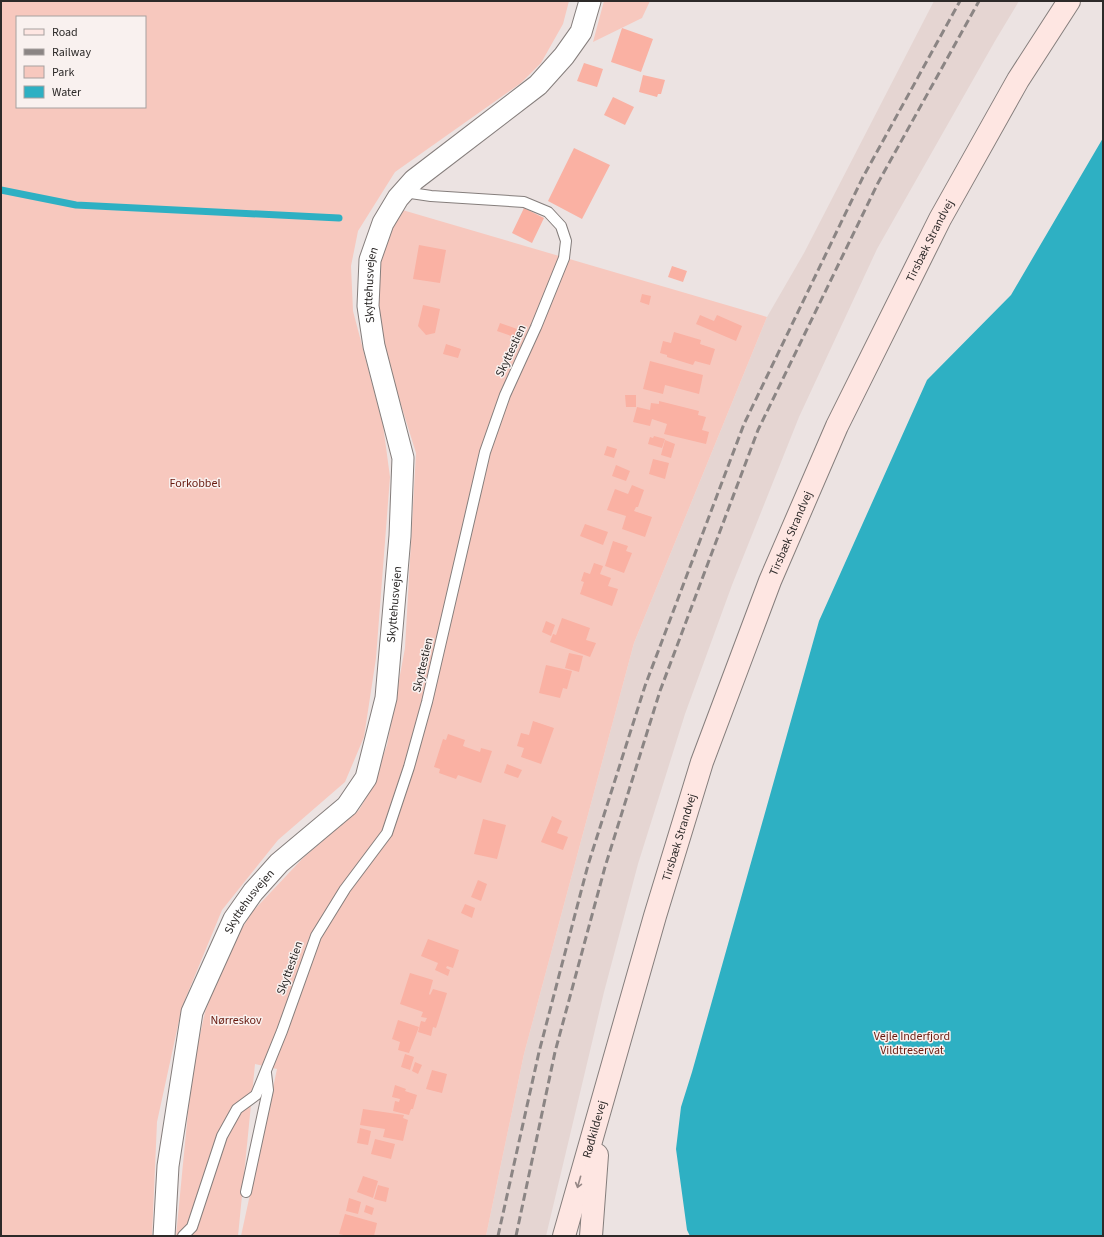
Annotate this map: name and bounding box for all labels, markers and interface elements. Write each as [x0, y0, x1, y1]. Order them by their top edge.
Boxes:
legend [16, 16, 146, 108]
text: Road [52, 24, 78, 41]
text: Railway [52, 44, 91, 61]
text: Park [52, 64, 74, 81]
text: Water [52, 84, 82, 101]
street label: Tirsbæk Strandvej [901, 196, 958, 285]
street label: Skyttehusvejen [359, 244, 383, 324]
street label: Skyttestien [491, 322, 531, 380]
park label: Forkobbel [170, 475, 220, 492]
street label: Tirsbæk Strandvej [765, 488, 816, 578]
street label: Skyttehusvejen [382, 565, 406, 643]
street label: Skyttestien [408, 636, 438, 694]
street label: Tirsbæk Strandvej [658, 791, 700, 883]
street label: Skyttehusvejen [220, 865, 278, 937]
street label: Skyttestien [272, 939, 308, 997]
park label: Nørreskov [210, 1012, 262, 1029]
park label: Vejle Inderfjord Vildtreservat [874, 1028, 950, 1059]
street label: Rødkildevej [578, 1098, 611, 1160]
one-way arrow [575, 1175, 582, 1188]

